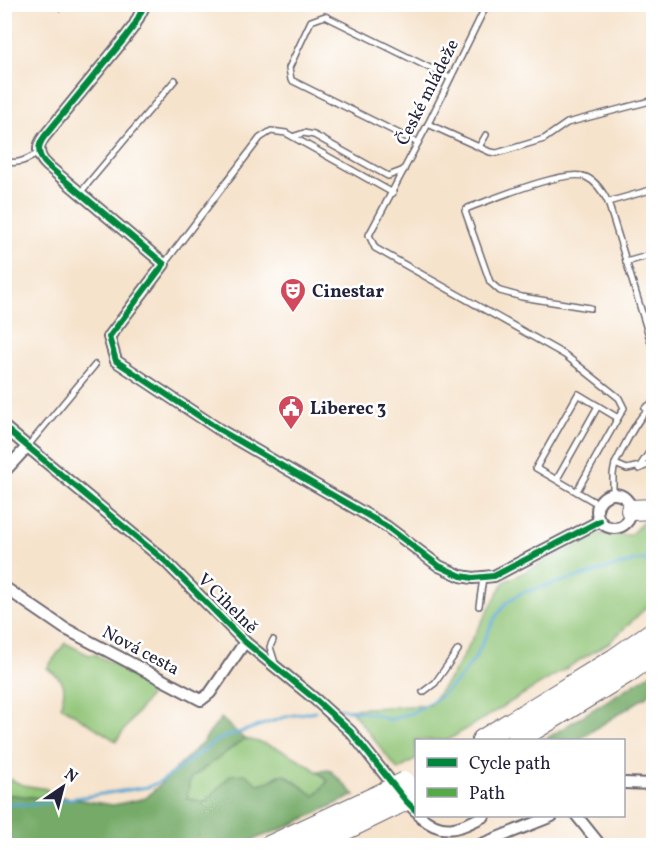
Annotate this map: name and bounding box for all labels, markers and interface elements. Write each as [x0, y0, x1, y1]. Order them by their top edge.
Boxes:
street label: České mládeže [391, 35, 466, 150]
theatre icon: Cinestar [278, 276, 308, 314]
place label: Cinestar [312, 280, 384, 305]
public building icon: Liberec 3 [276, 393, 306, 431]
place label: Liberec 3 [310, 397, 386, 422]
street label: V Cihelně [191, 568, 263, 640]
street label: Nová cesta [97, 620, 183, 682]
legend [415, 739, 625, 817]
text: Cycle path [469, 752, 551, 777]
north arrow [33, 757, 93, 817]
text: N [59, 764, 82, 789]
text: Path [469, 782, 505, 807]

